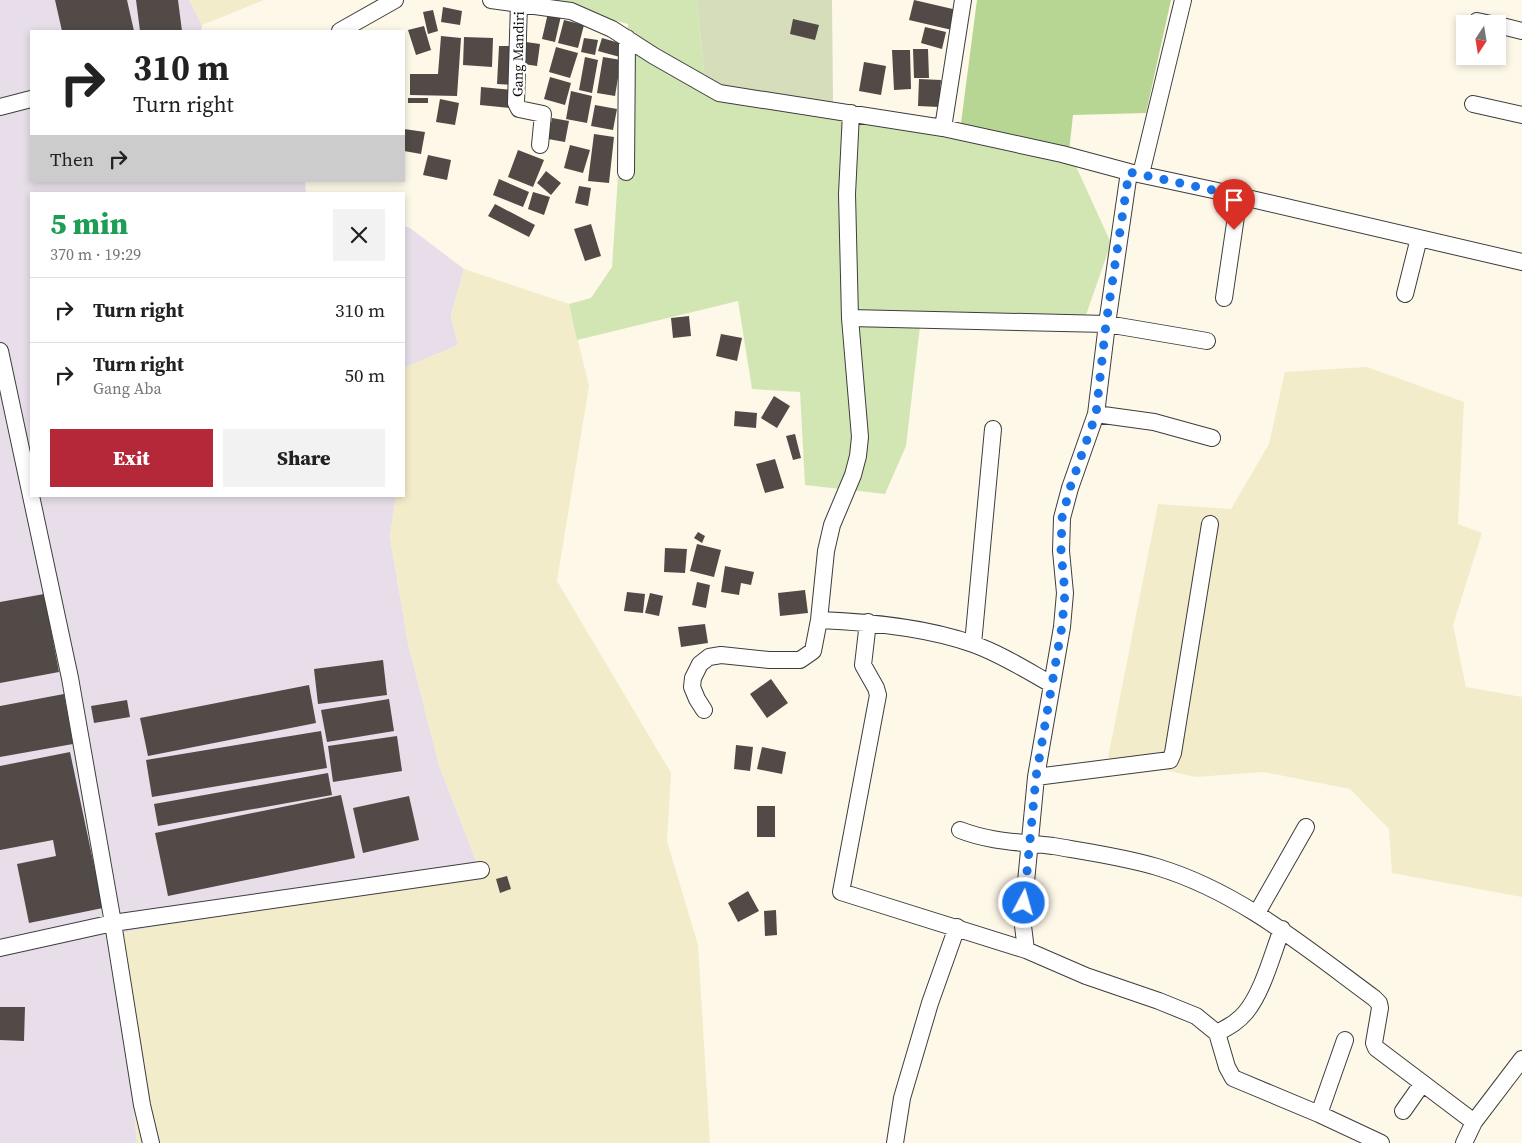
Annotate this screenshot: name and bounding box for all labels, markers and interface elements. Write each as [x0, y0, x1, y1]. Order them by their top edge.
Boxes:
street label: Gang Mandiri [507, 11, 529, 97]
north arrow [1456, 15, 1506, 65]
map controls [1456, 15, 1506, 65]
text: 310 m [133, 44, 229, 92]
icon: right [50, 50, 115, 115]
text: Turn right [133, 89, 234, 119]
icon: right [104, 145, 132, 173]
text: Then [50, 146, 94, 172]
pin [1213, 179, 1255, 230]
icon: arrive [1220, 186, 1248, 214]
text: 5 min [50, 203, 128, 244]
button: close [333, 209, 385, 261]
text: 370 m · 19:29 [50, 243, 141, 265]
icon: right [50, 296, 78, 324]
text: Turn right [93, 297, 184, 323]
text: 310 m [335, 297, 385, 323]
text: Turn right [93, 351, 184, 377]
icon: right [50, 361, 78, 389]
text: 50 m [344, 362, 385, 388]
text: Gang Aba [93, 377, 162, 399]
button: Exit [50, 429, 213, 487]
button: Share [223, 429, 385, 487]
position arrow [997, 876, 1049, 928]

